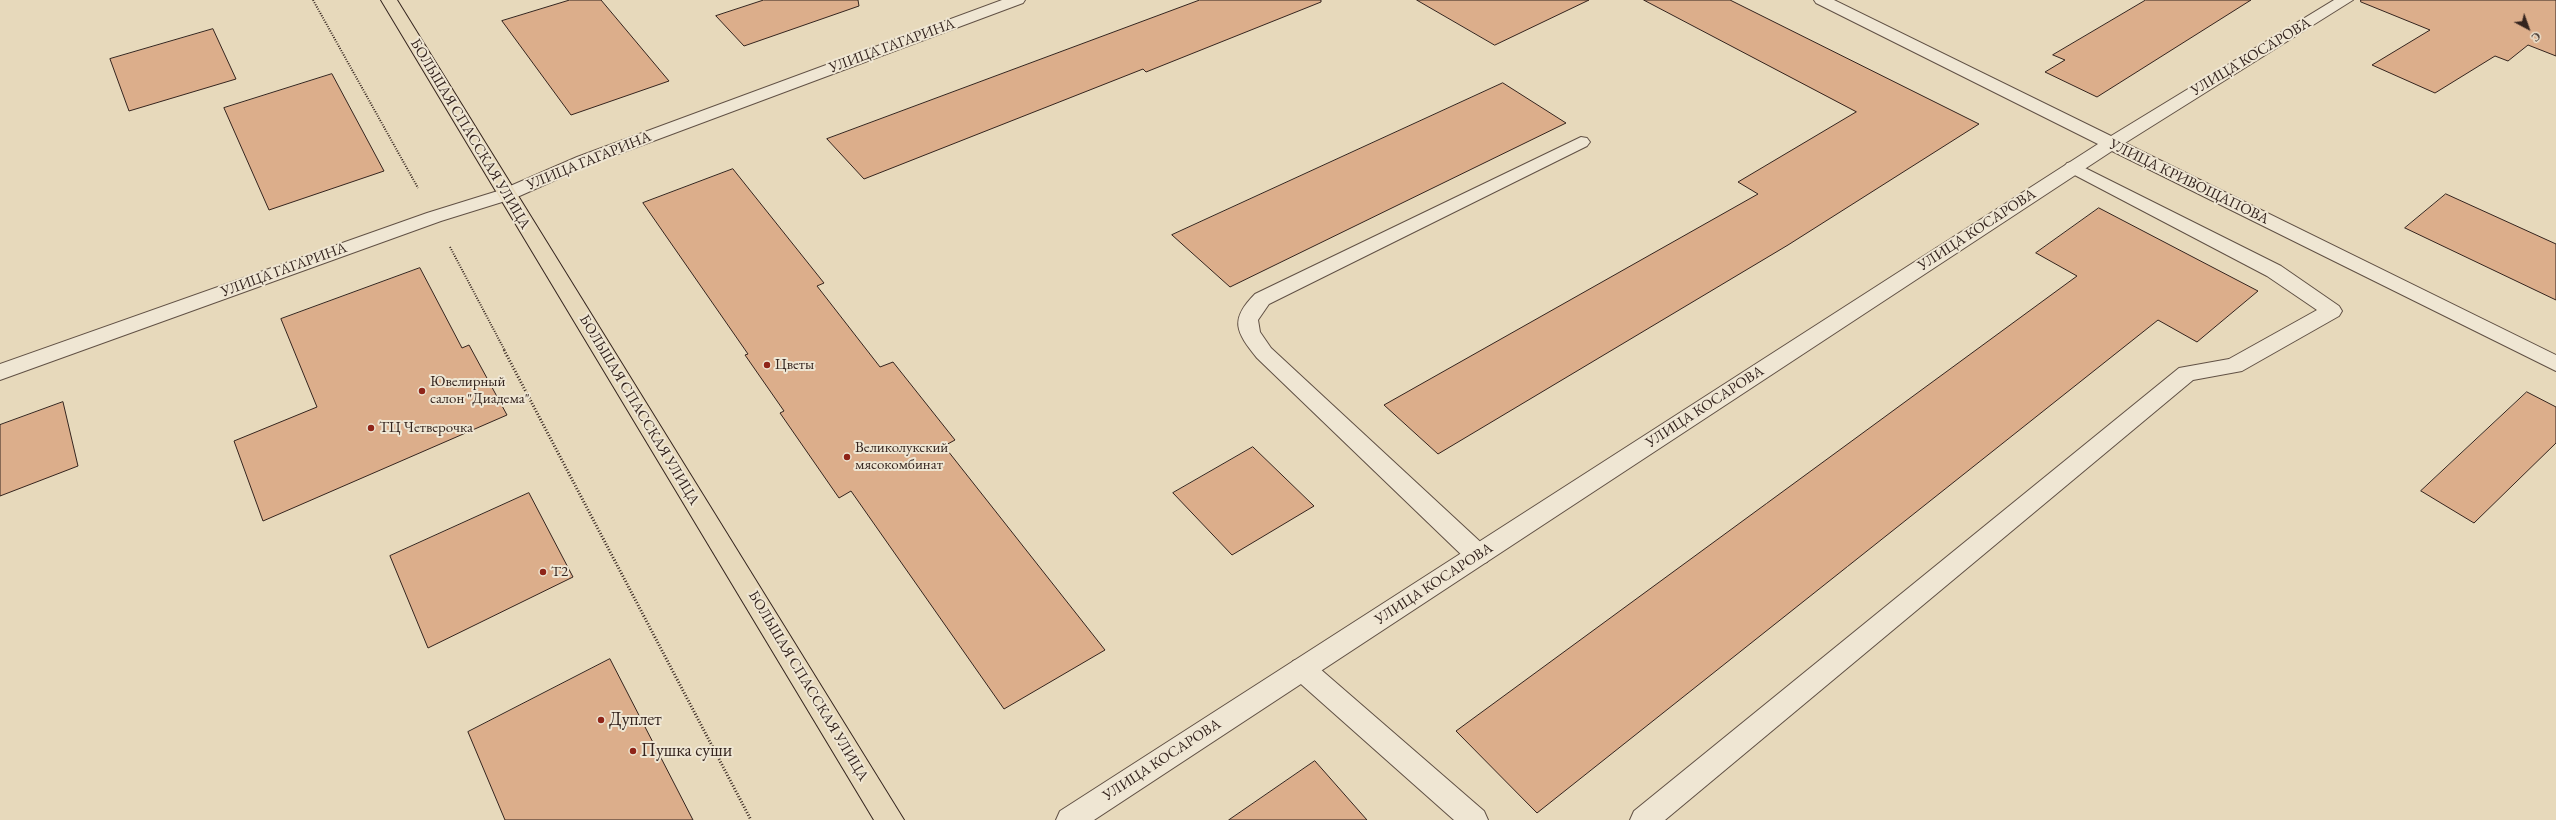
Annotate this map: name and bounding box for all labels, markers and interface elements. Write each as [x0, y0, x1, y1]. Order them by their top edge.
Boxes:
north arrow [2508, 8, 2548, 48]
street label: УЛИЦА КОСАРОВА [2188, 14, 2314, 100]
street label: УЛИЦА ГАГАРИНА [827, 15, 957, 77]
text: С [2528, 29, 2543, 45]
street label: БОЛЬШАЯ СПАССКАЯ УЛИЦА [406, 36, 534, 232]
street label: УЛИЦА ГАГАРИНА [524, 128, 654, 194]
street label: УЛИЦА КРИВОЩАПОВА [2106, 135, 2272, 229]
street label: УЛИЦА КОСАРОВА [1915, 185, 2039, 275]
street label: УЛИЦА ГАГАРИНА [219, 239, 349, 301]
street label: БОЛЬШАЯ СПАССКАЯ УЛИЦА [575, 312, 703, 508]
place label: Цветы [775, 356, 814, 374]
marker: Цветы [762, 360, 772, 370]
street label: УЛИЦА КОСАРОВА [1643, 362, 1767, 452]
place label: Ювелирный салон "Диадема" [430, 373, 530, 408]
marker: Ювелирный салон "Диадема" [417, 386, 427, 396]
place label: ТЦ Четверочка [379, 419, 473, 437]
marker: ТЦ Четверочка [366, 423, 376, 433]
place label: Великолукский мясокомбинат [855, 439, 948, 474]
marker: Великолукский мясокомбинат [842, 452, 852, 462]
street label: УЛИЦА КОСАРОВА [1372, 539, 1496, 629]
place label: T2 [551, 563, 568, 581]
marker: T2 [538, 567, 548, 577]
street label: БОЛЬШАЯ СПАССКАЯ УЛИЦА [744, 588, 872, 784]
place label: Дуплет [609, 709, 662, 731]
marker: Дуплет [596, 715, 606, 725]
street label: УЛИЦА КОСАРОВА [1100, 715, 1224, 805]
place label: Пушка суши [641, 740, 732, 762]
marker: Пушка суши [628, 746, 638, 756]

